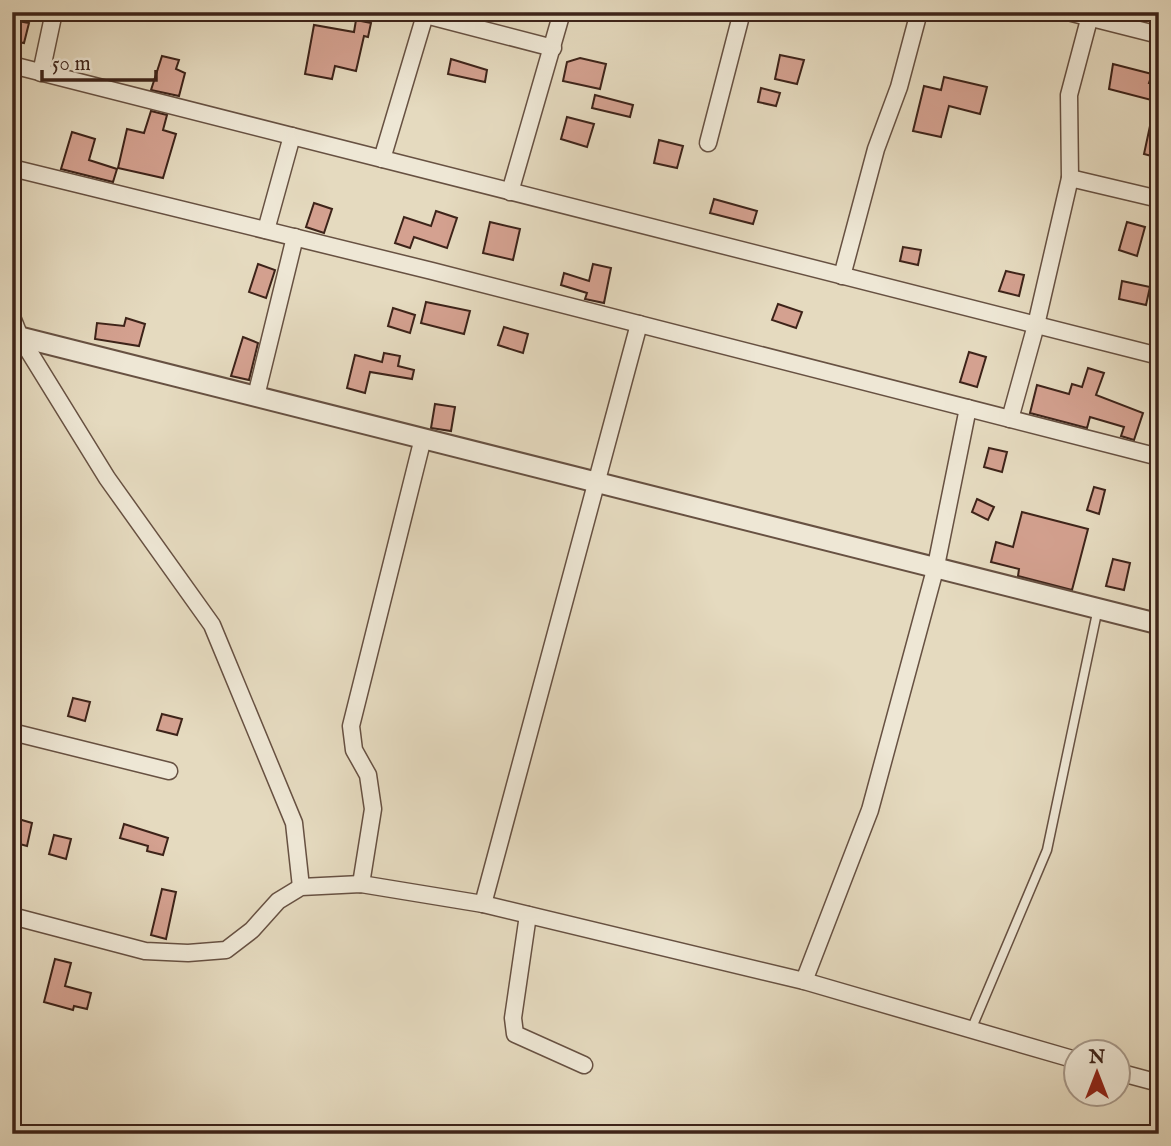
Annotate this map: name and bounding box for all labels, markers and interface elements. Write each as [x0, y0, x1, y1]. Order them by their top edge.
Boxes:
scale bar [42, 38, 156, 82]
text: 50 m [52, 51, 91, 78]
north arrow [1062, 1038, 1132, 1108]
text: N [1088, 1046, 1106, 1070]

